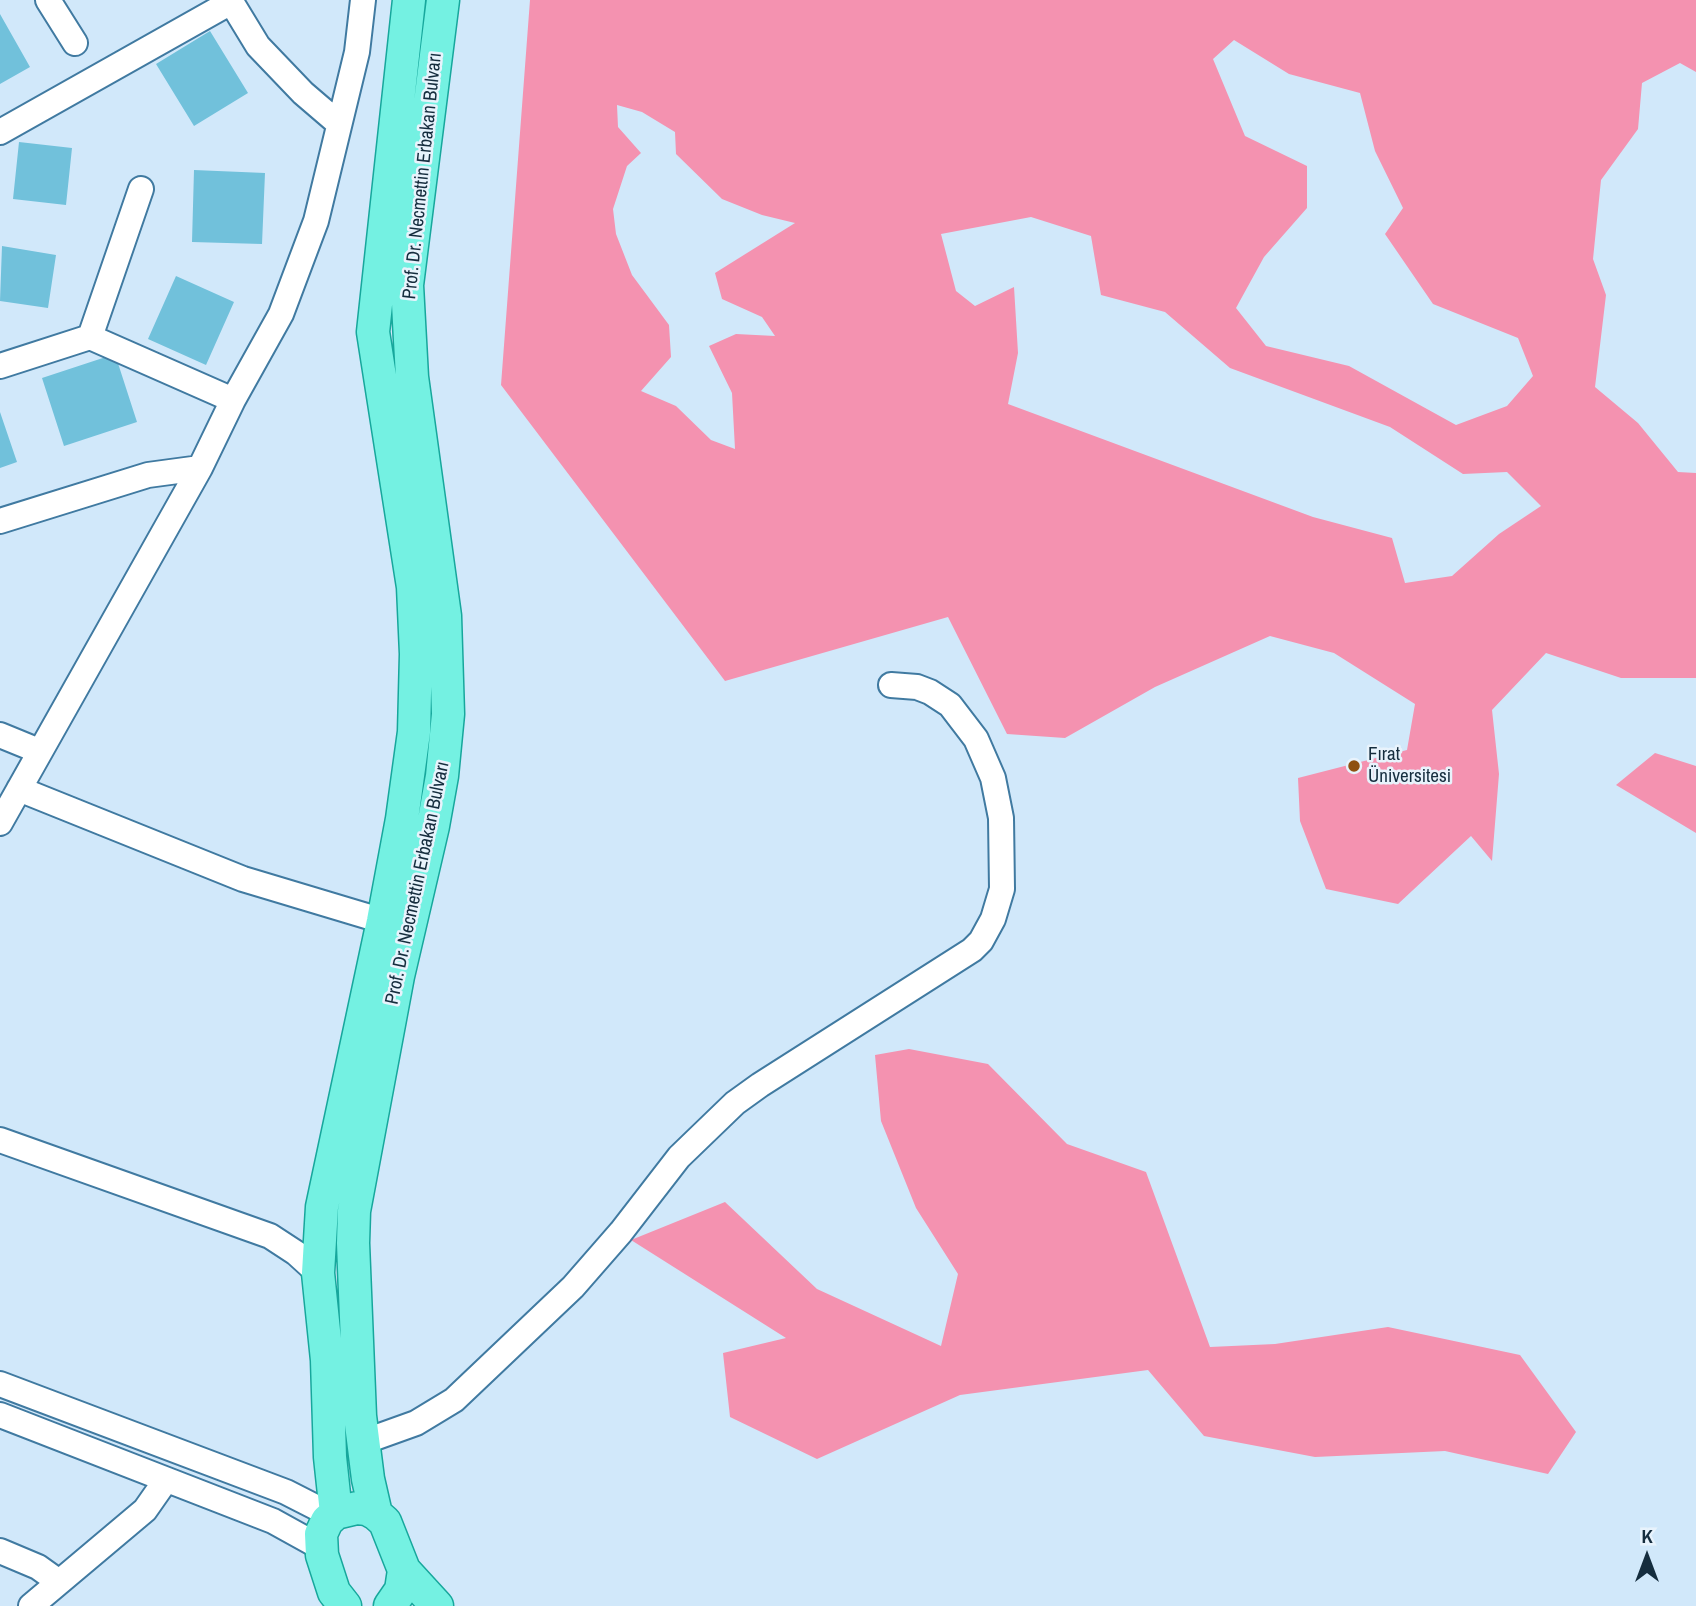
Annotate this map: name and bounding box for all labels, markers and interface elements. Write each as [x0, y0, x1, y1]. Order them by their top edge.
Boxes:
street label: Prof. Dr. Necmettin Erbakan Bulvarı [399, 52, 447, 300]
place label: Fırat Üniversitesi [1368, 744, 1451, 788]
marker: Fırat Üniversitesi [1346, 758, 1362, 774]
street label: Prof. Dr. Necmettin Erbakan Bulvarı [381, 760, 455, 1006]
north arrow [1612, 1522, 1682, 1592]
text: K [1641, 1523, 1653, 1549]

